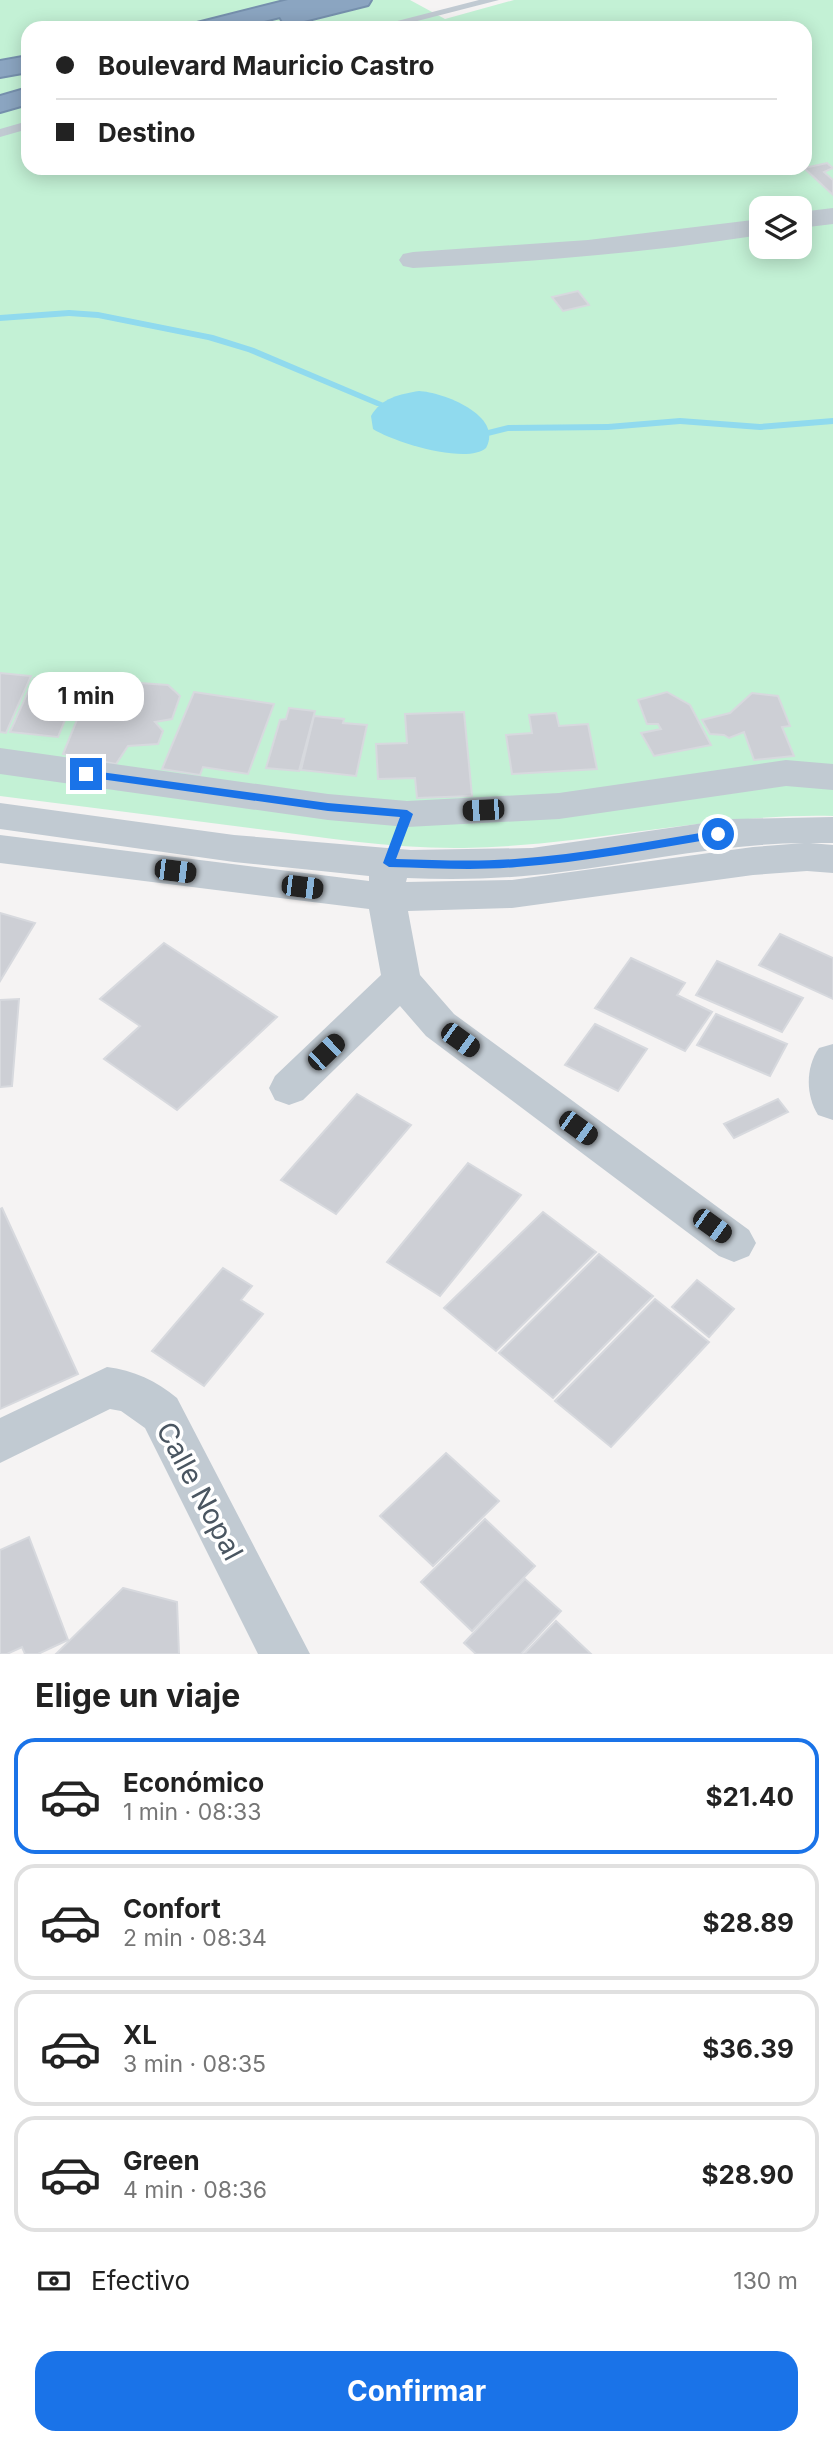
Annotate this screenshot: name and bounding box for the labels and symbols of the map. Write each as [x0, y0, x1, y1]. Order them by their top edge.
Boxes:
callout: 1 min [28, 672, 144, 722]
route end [70, 758, 102, 790]
car [462, 798, 505, 822]
route start [702, 818, 734, 850]
car [153, 858, 198, 884]
car [280, 874, 325, 900]
car [437, 1019, 484, 1061]
car [304, 1030, 349, 1074]
car [555, 1107, 602, 1149]
car [689, 1205, 736, 1247]
street label: Calle Nopal [149, 1416, 251, 1566]

